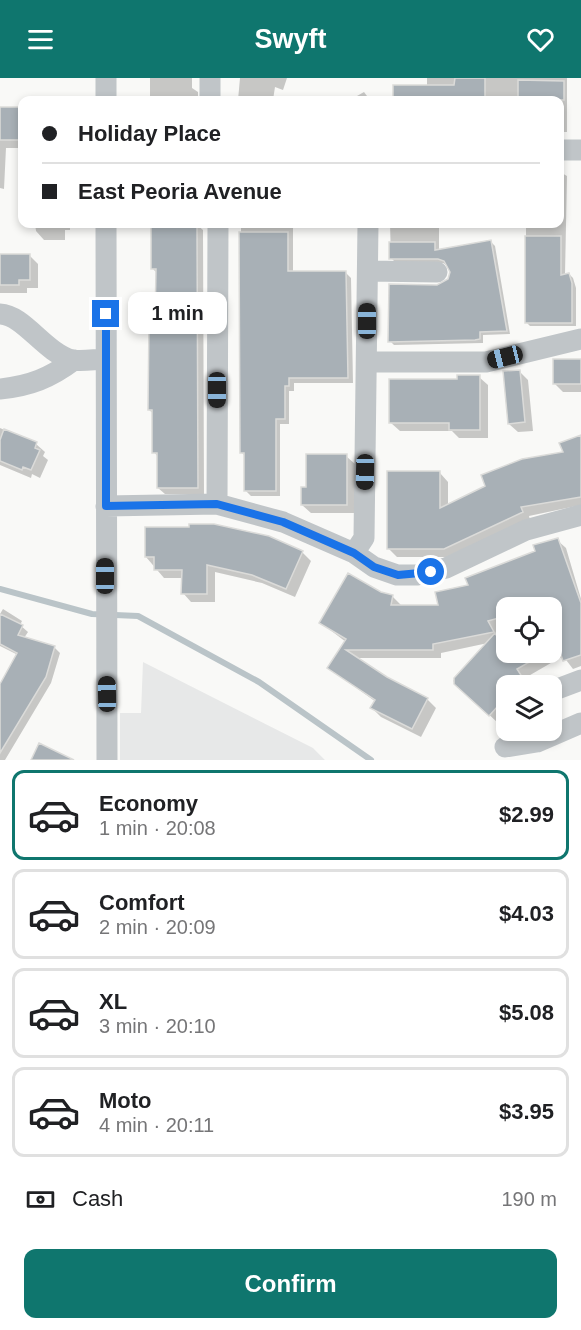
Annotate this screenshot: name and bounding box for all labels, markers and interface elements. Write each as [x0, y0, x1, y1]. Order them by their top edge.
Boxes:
icon: menu [24, 23, 57, 56]
icon: heart [524, 23, 557, 56]
text: Swyft [254, 24, 327, 54]
text: Holiday Place [78, 121, 221, 146]
text: East Peoria Avenue [78, 179, 282, 204]
callout: 1 min [127, 293, 226, 335]
route end [92, 300, 119, 327]
text: 1 min [151, 302, 204, 324]
car [358, 303, 376, 339]
car [485, 344, 525, 370]
car [208, 372, 226, 408]
car [356, 454, 374, 490]
car [96, 558, 114, 594]
route start [417, 558, 444, 585]
map controls [496, 597, 562, 741]
button: locate [496, 597, 562, 663]
button: layers [496, 675, 562, 741]
car [98, 676, 116, 712]
icon: car [27, 788, 81, 842]
text: Economy [99, 791, 198, 816]
text: $2.99 [499, 802, 554, 827]
text: 1 min · 20:08 [99, 817, 216, 839]
icon: car [27, 887, 81, 941]
text: Comfort [99, 890, 185, 915]
text: $4.03 [499, 901, 554, 926]
text: 2 min · 20:09 [99, 916, 216, 938]
icon: car [27, 986, 81, 1040]
text: XL [99, 989, 127, 1014]
text: $5.08 [499, 1000, 554, 1025]
text: 3 min · 20:10 [99, 1015, 216, 1037]
icon: car [27, 1085, 81, 1139]
text: Moto [99, 1088, 152, 1113]
text: $3.95 [499, 1099, 554, 1124]
text: 4 min · 20:11 [99, 1114, 214, 1136]
icon: cash [24, 1183, 57, 1216]
text: Cash [72, 1186, 123, 1211]
text: 190 m [501, 1188, 557, 1210]
button: Confirm [24, 1249, 557, 1318]

